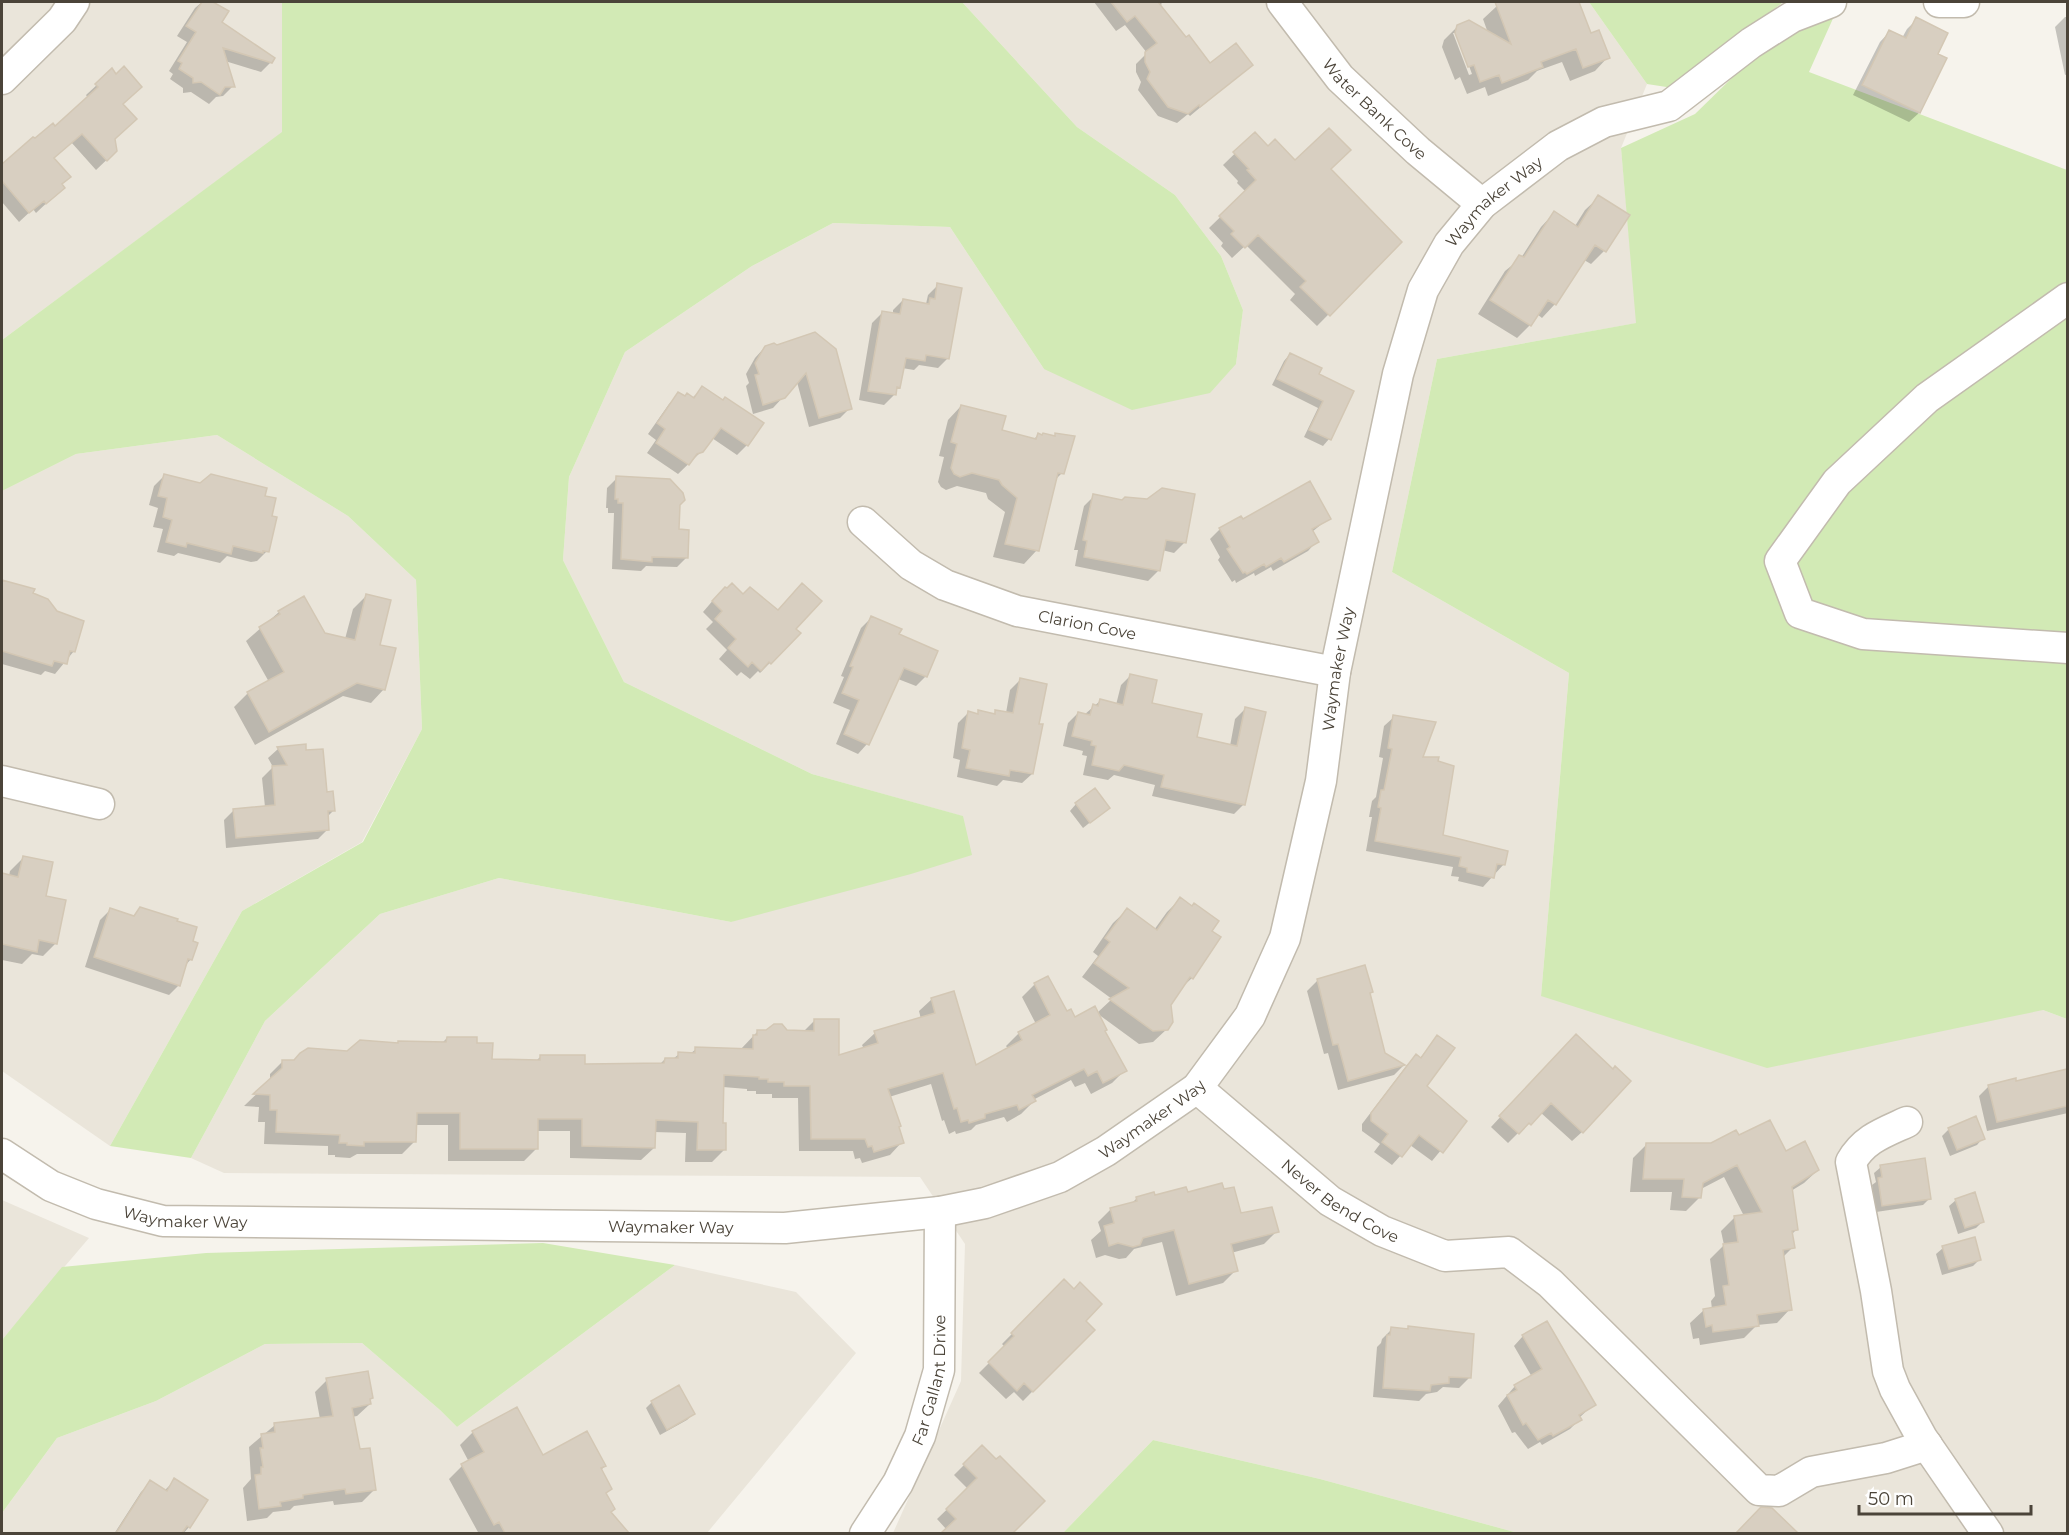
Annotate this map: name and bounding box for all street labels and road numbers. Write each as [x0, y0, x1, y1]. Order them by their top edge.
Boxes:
street label: Water Bank Cove [1319, 54, 1431, 164]
street label: Waymaker Way [1441, 152, 1546, 250]
street label: Waymaker Way [1318, 605, 1358, 732]
street label: Clarion Cove [1037, 606, 1138, 643]
street label: Waymaker Way [1095, 1076, 1210, 1163]
street label: Never Bend Cove [1278, 1155, 1402, 1246]
street label: Waymaker Way [121, 1202, 248, 1231]
street label: Waymaker Way [608, 1217, 734, 1237]
street label: Far Gallant Drive [907, 1315, 949, 1448]

